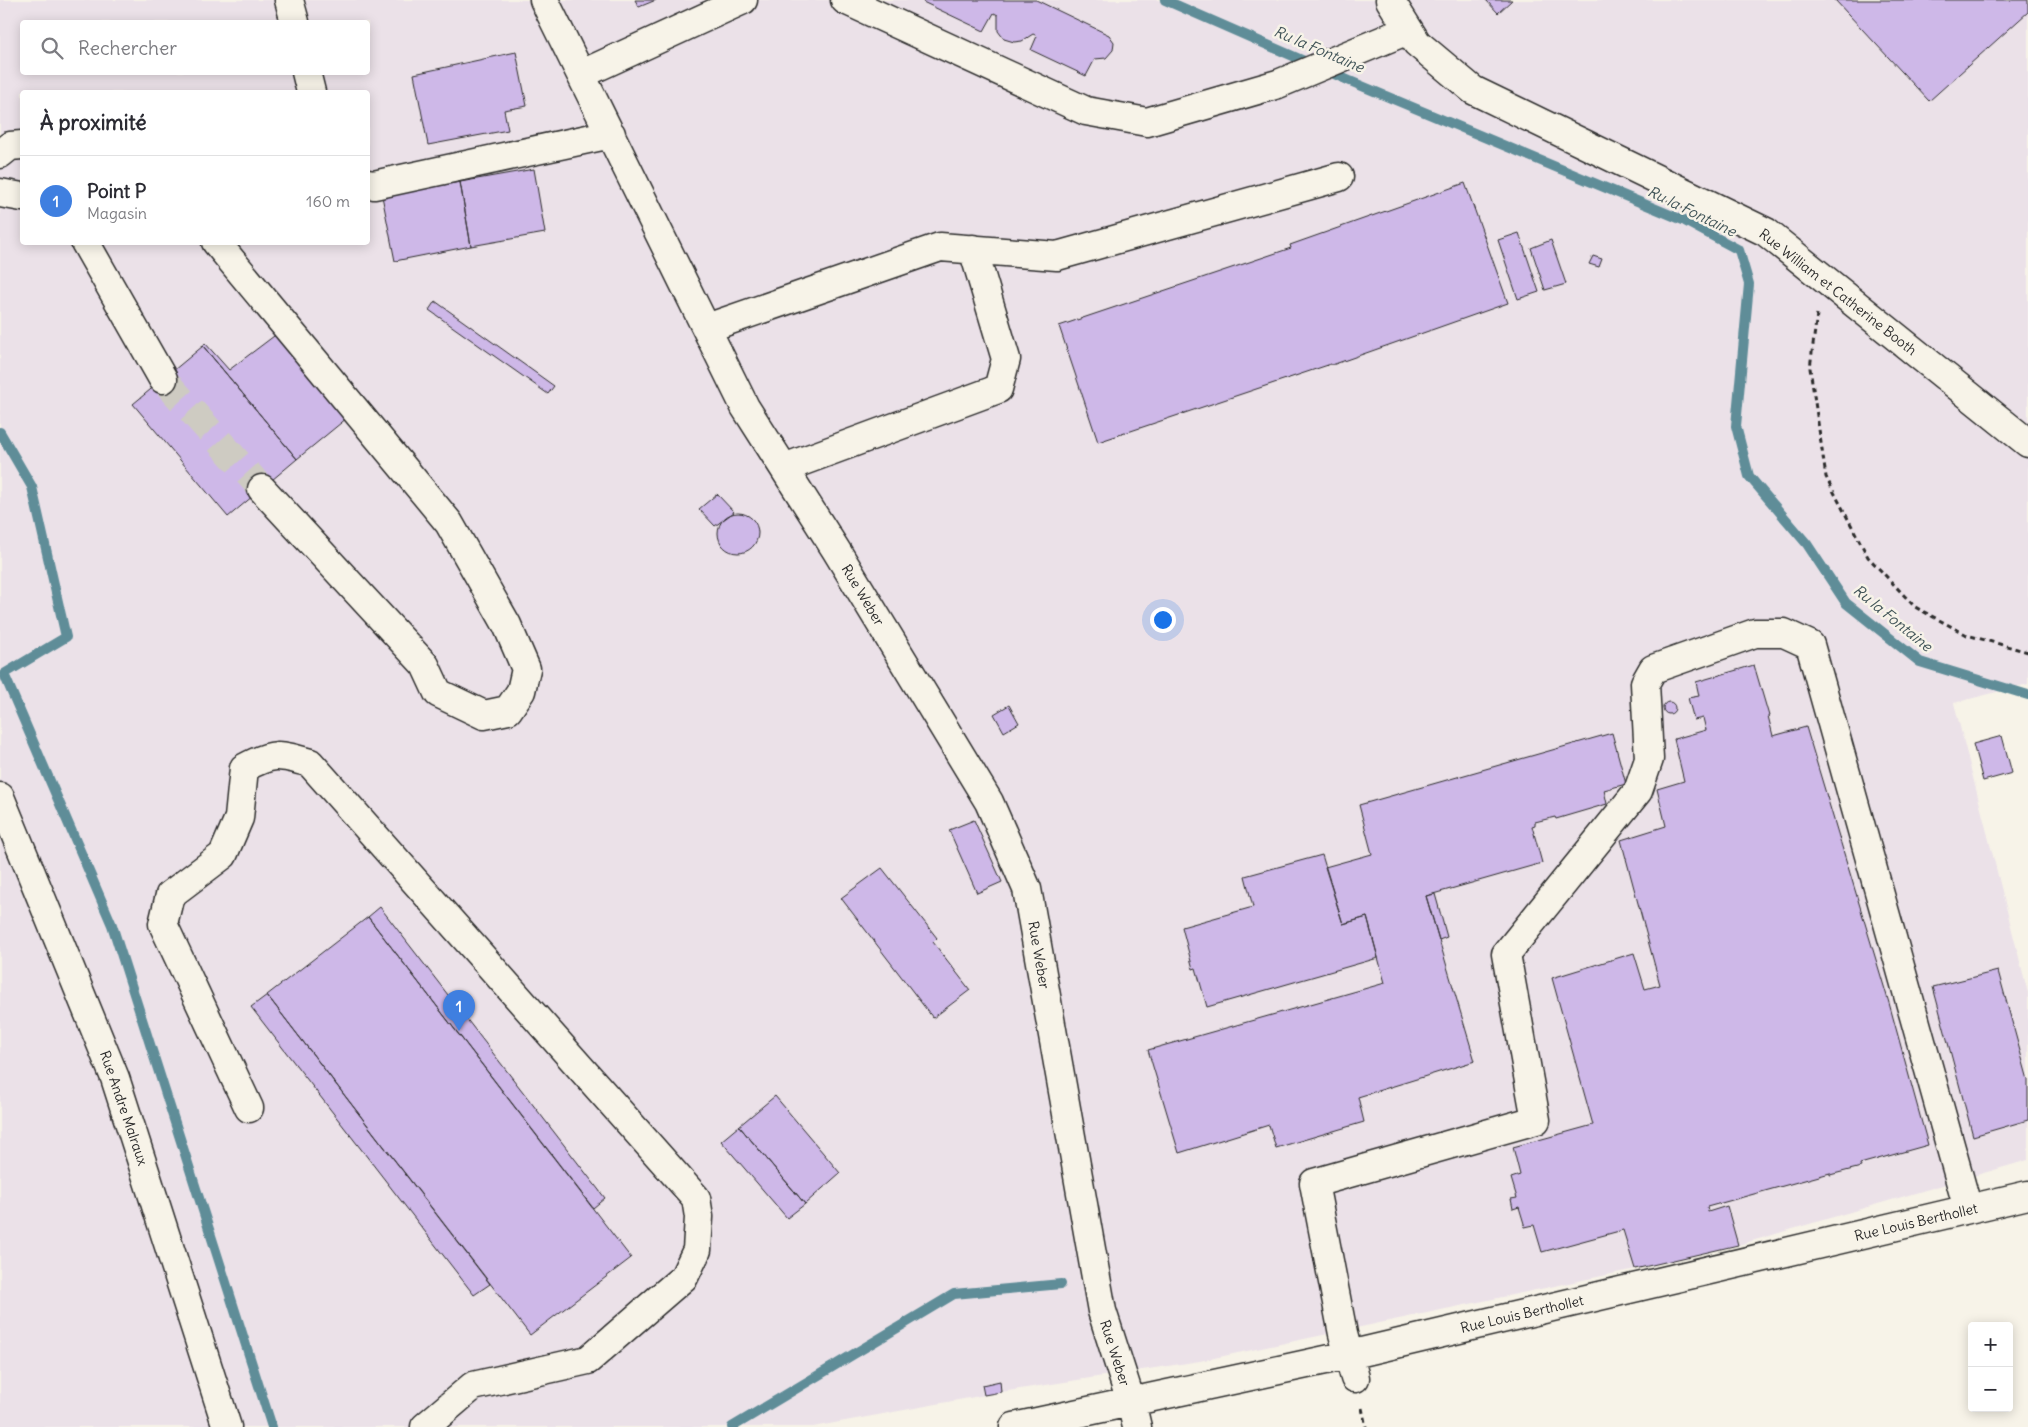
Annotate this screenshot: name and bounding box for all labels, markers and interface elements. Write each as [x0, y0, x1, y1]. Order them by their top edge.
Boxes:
search box [20, 20, 370, 75]
water label: Ru la Fontaine [1271, 22, 1368, 77]
icon: search [38, 34, 66, 62]
text: Rechercher [78, 36, 177, 60]
text: À proximité [40, 109, 147, 136]
text: Point P [87, 179, 146, 203]
water label: Ru la Fontaine [1645, 181, 1740, 241]
text: 1 [53, 191, 59, 211]
text: 160 m [306, 191, 350, 211]
text: Magasin [87, 203, 147, 223]
street label: Rue William et Catherine Booth [1756, 225, 1920, 359]
street label: Rue Weber [838, 561, 889, 629]
water label: Ru la Fontaine [1850, 580, 1937, 656]
your location [1150, 607, 1176, 633]
street label: Rue Weber [1024, 920, 1054, 991]
pin: 1 [443, 990, 475, 1031]
street label: Rue Andre Malraux [96, 1048, 152, 1168]
street label: Rue Louis Berthollet [1853, 1199, 1980, 1245]
street label: Rue Louis Berthollet [1459, 1291, 1586, 1337]
street label: Rue Weber [1096, 1318, 1134, 1389]
map controls [1968, 1322, 2013, 1412]
button: + [1968, 1322, 2013, 1367]
button: − [1968, 1367, 2013, 1412]

